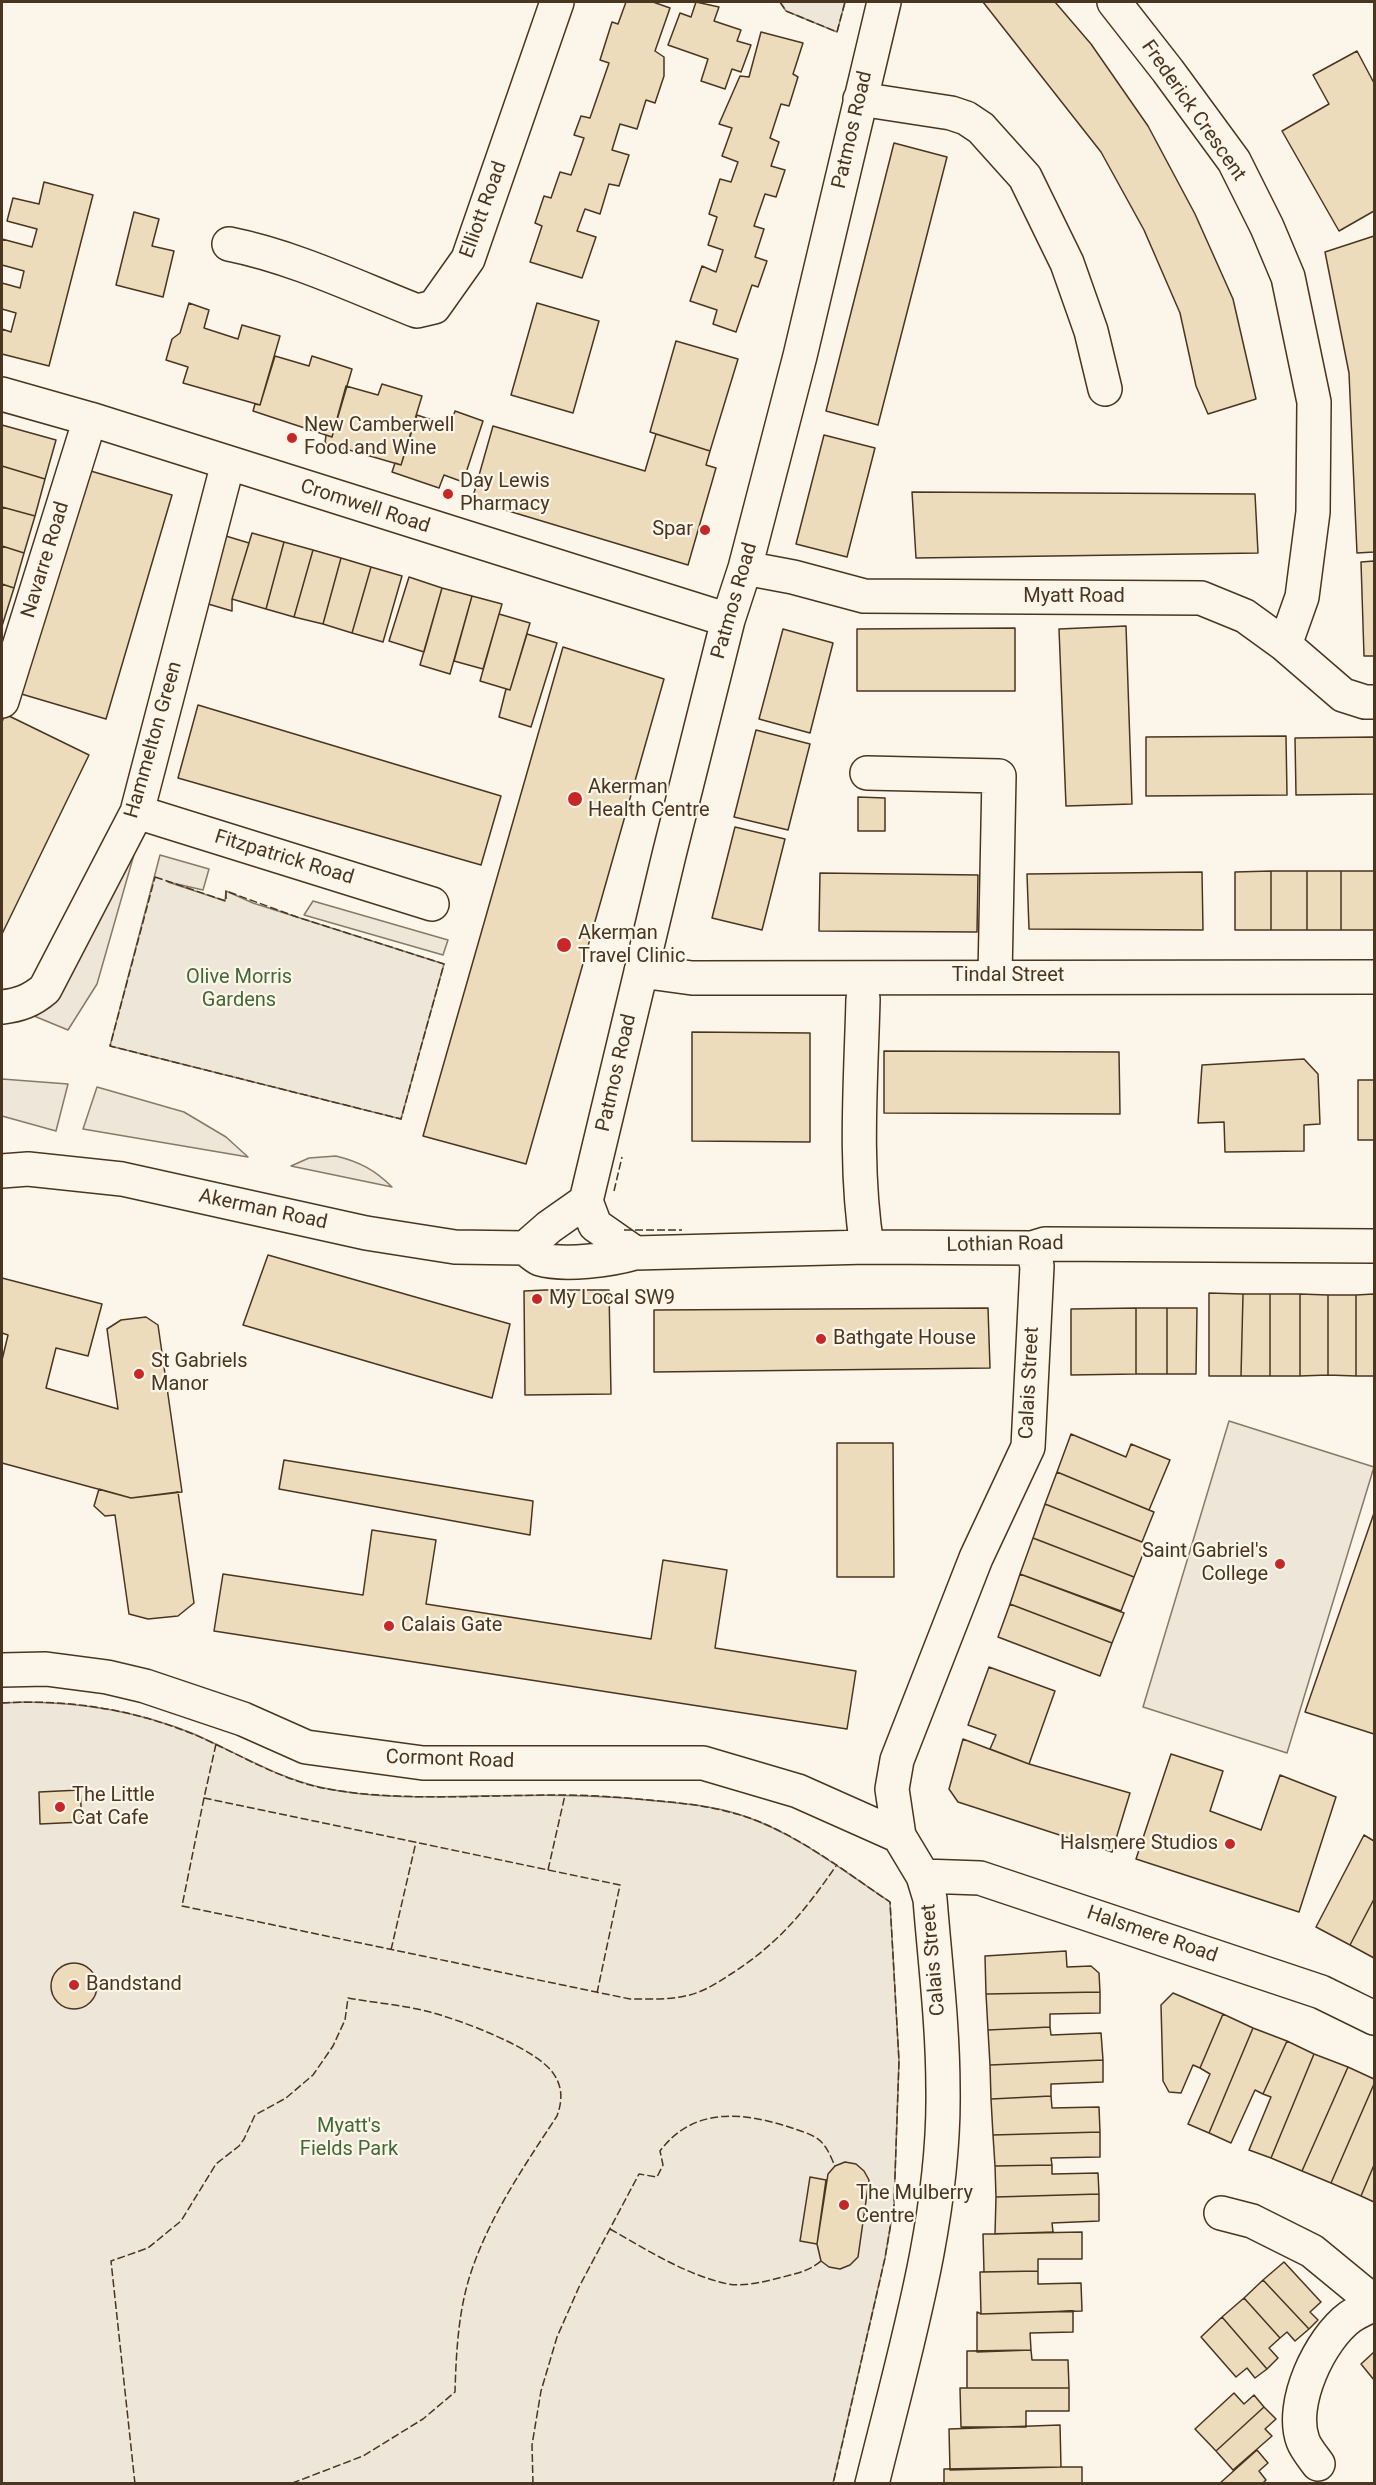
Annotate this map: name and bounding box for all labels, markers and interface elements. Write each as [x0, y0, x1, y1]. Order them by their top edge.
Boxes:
street label: Frederick Crescent [1135, 36, 1251, 186]
street label: Patmos Road [828, 69, 878, 191]
street label: Elliott Road [455, 158, 513, 262]
place label: New Camberwell Food and Wine [304, 414, 454, 461]
marker: New Camberwell Food and Wine [285, 431, 299, 445]
place label: Day Lewis Pharmacy [460, 470, 550, 517]
street label: Cromwell Road [297, 475, 433, 539]
marker: Day Lewis Pharmacy [441, 487, 455, 501]
street label: Navarre Road [17, 499, 75, 621]
place label: Spar [652, 518, 693, 542]
marker: Spar [698, 523, 712, 537]
street label: Patmos Road [707, 540, 763, 662]
street label: Myatt Road [1023, 585, 1125, 609]
street label: Hammelton Green [120, 659, 188, 821]
place label: Akerman Health Centre [588, 776, 710, 823]
marker: Akerman Health Centre [566, 790, 584, 808]
street label: Fitzpatrick Road [212, 825, 356, 891]
place label: Akerman Travel Clinic [578, 922, 685, 969]
marker: Akerman Travel Clinic [555, 936, 573, 954]
street label: Tindal Street [952, 964, 1064, 988]
park label: Olive Morris Gardens [186, 966, 292, 1013]
street label: Patmos Road [592, 1012, 642, 1134]
street label: Akerman Road [197, 1185, 329, 1235]
street label: Lothian Road [946, 1232, 1064, 1258]
place label: My Local SW9 [549, 1287, 675, 1311]
marker: My Local SW9 [530, 1292, 544, 1306]
street label: Calais Street [1015, 1326, 1045, 1440]
place label: Bathgate House [833, 1327, 976, 1351]
marker: Bathgate House [814, 1332, 828, 1346]
place label: St Gabriels Manor [151, 1350, 248, 1397]
marker: St Gabriels Manor [132, 1367, 146, 1381]
place label: Saint Gabriel's College [1142, 1540, 1268, 1587]
marker: Saint Gabriel's College [1273, 1557, 1287, 1571]
place label: Calais Gate [401, 1614, 502, 1638]
marker: Calais Gate [382, 1619, 396, 1633]
street label: Cormont Road [385, 1746, 515, 1774]
place label: The Little Cat Cafe [72, 1784, 155, 1831]
marker: The Little Cat Cafe [53, 1800, 67, 1814]
place label: Halsmere Studios [1060, 1832, 1218, 1856]
marker: Halsmere Studios [1223, 1837, 1237, 1851]
street label: Halsmere Road [1084, 1901, 1220, 1969]
street label: Calais Street [917, 1903, 951, 2017]
place label: Bandstand [86, 1973, 182, 1997]
marker: Bandstand [67, 1978, 81, 1992]
park label: Myatt's Fields Park [300, 2115, 398, 2162]
place label: The Mulberry Centre [856, 2182, 973, 2229]
marker: The Mulberry Centre [837, 2198, 851, 2212]

